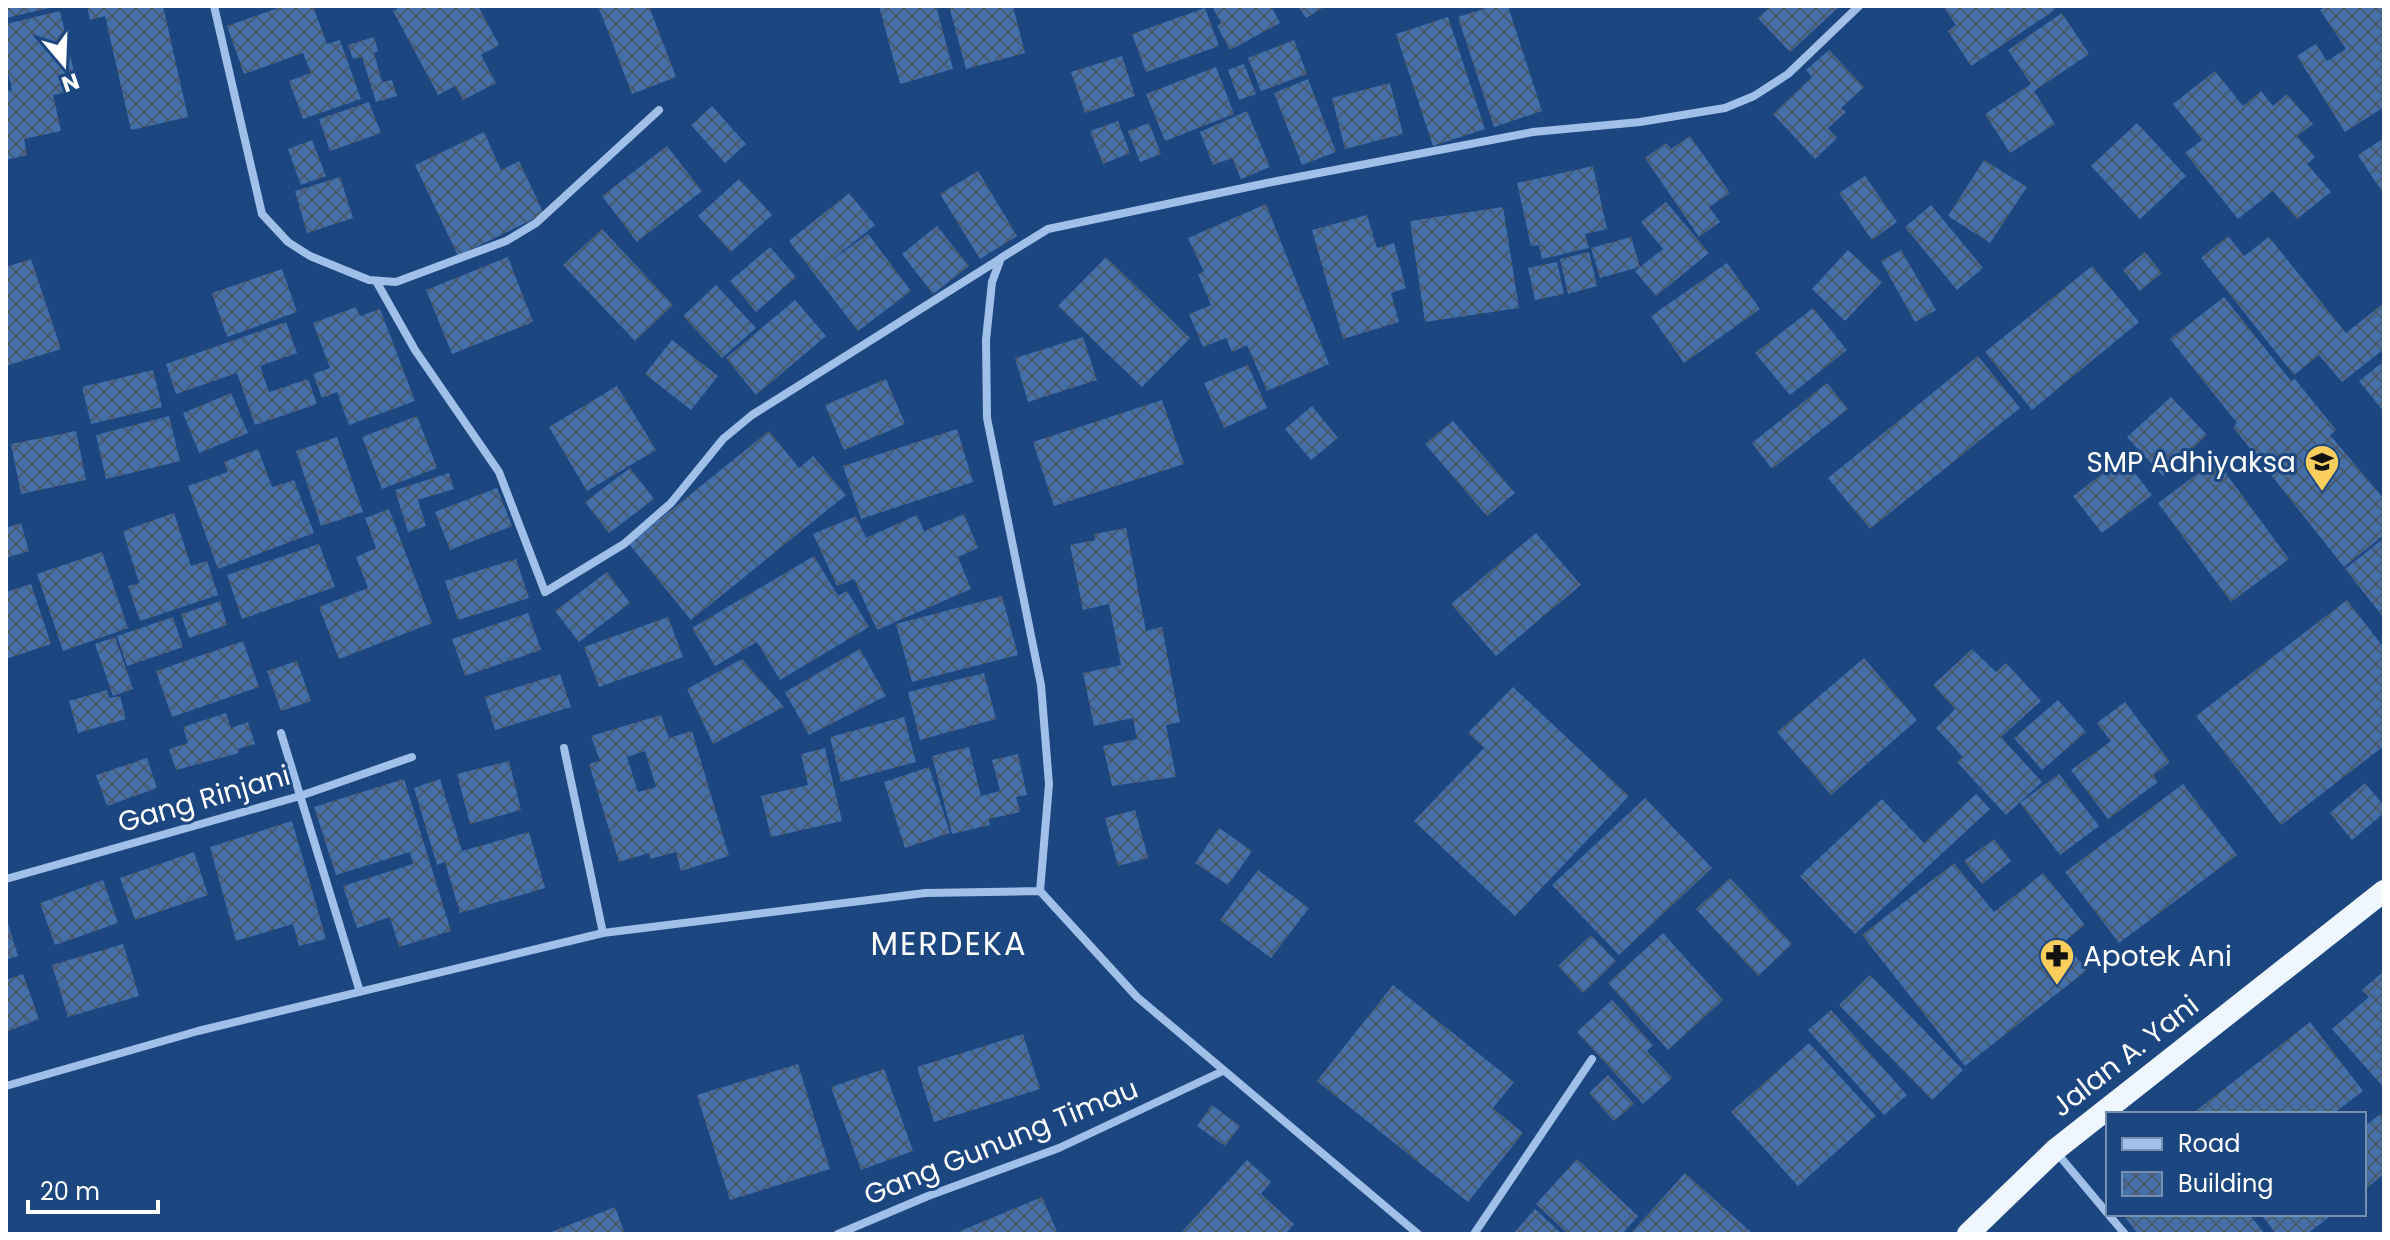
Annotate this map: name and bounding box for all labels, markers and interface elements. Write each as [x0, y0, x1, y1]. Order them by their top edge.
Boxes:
north arrow [24, 24, 104, 104]
text: N [57, 65, 83, 100]
place label: SMP Adhiyaksa [2087, 443, 2296, 482]
school or university icon: SMP Adhiyaksa [2303, 443, 2341, 493]
street label: Gang Rinjani [113, 756, 295, 842]
district label: MERDEKA [870, 921, 1028, 966]
pharmacy icon: Apotek Ani [2038, 937, 2076, 987]
place label: Apotek Ani [2083, 937, 2232, 976]
street label: Jalan A. Yani [2043, 986, 2207, 1126]
street label: Gang Gunung Timau [858, 1069, 1144, 1215]
legend [2106, 1112, 2366, 1216]
text: Road [2178, 1127, 2240, 1160]
scale bar [28, 1164, 158, 1214]
text: Building [2178, 1167, 2274, 1200]
text: 20 m [40, 1175, 100, 1208]

